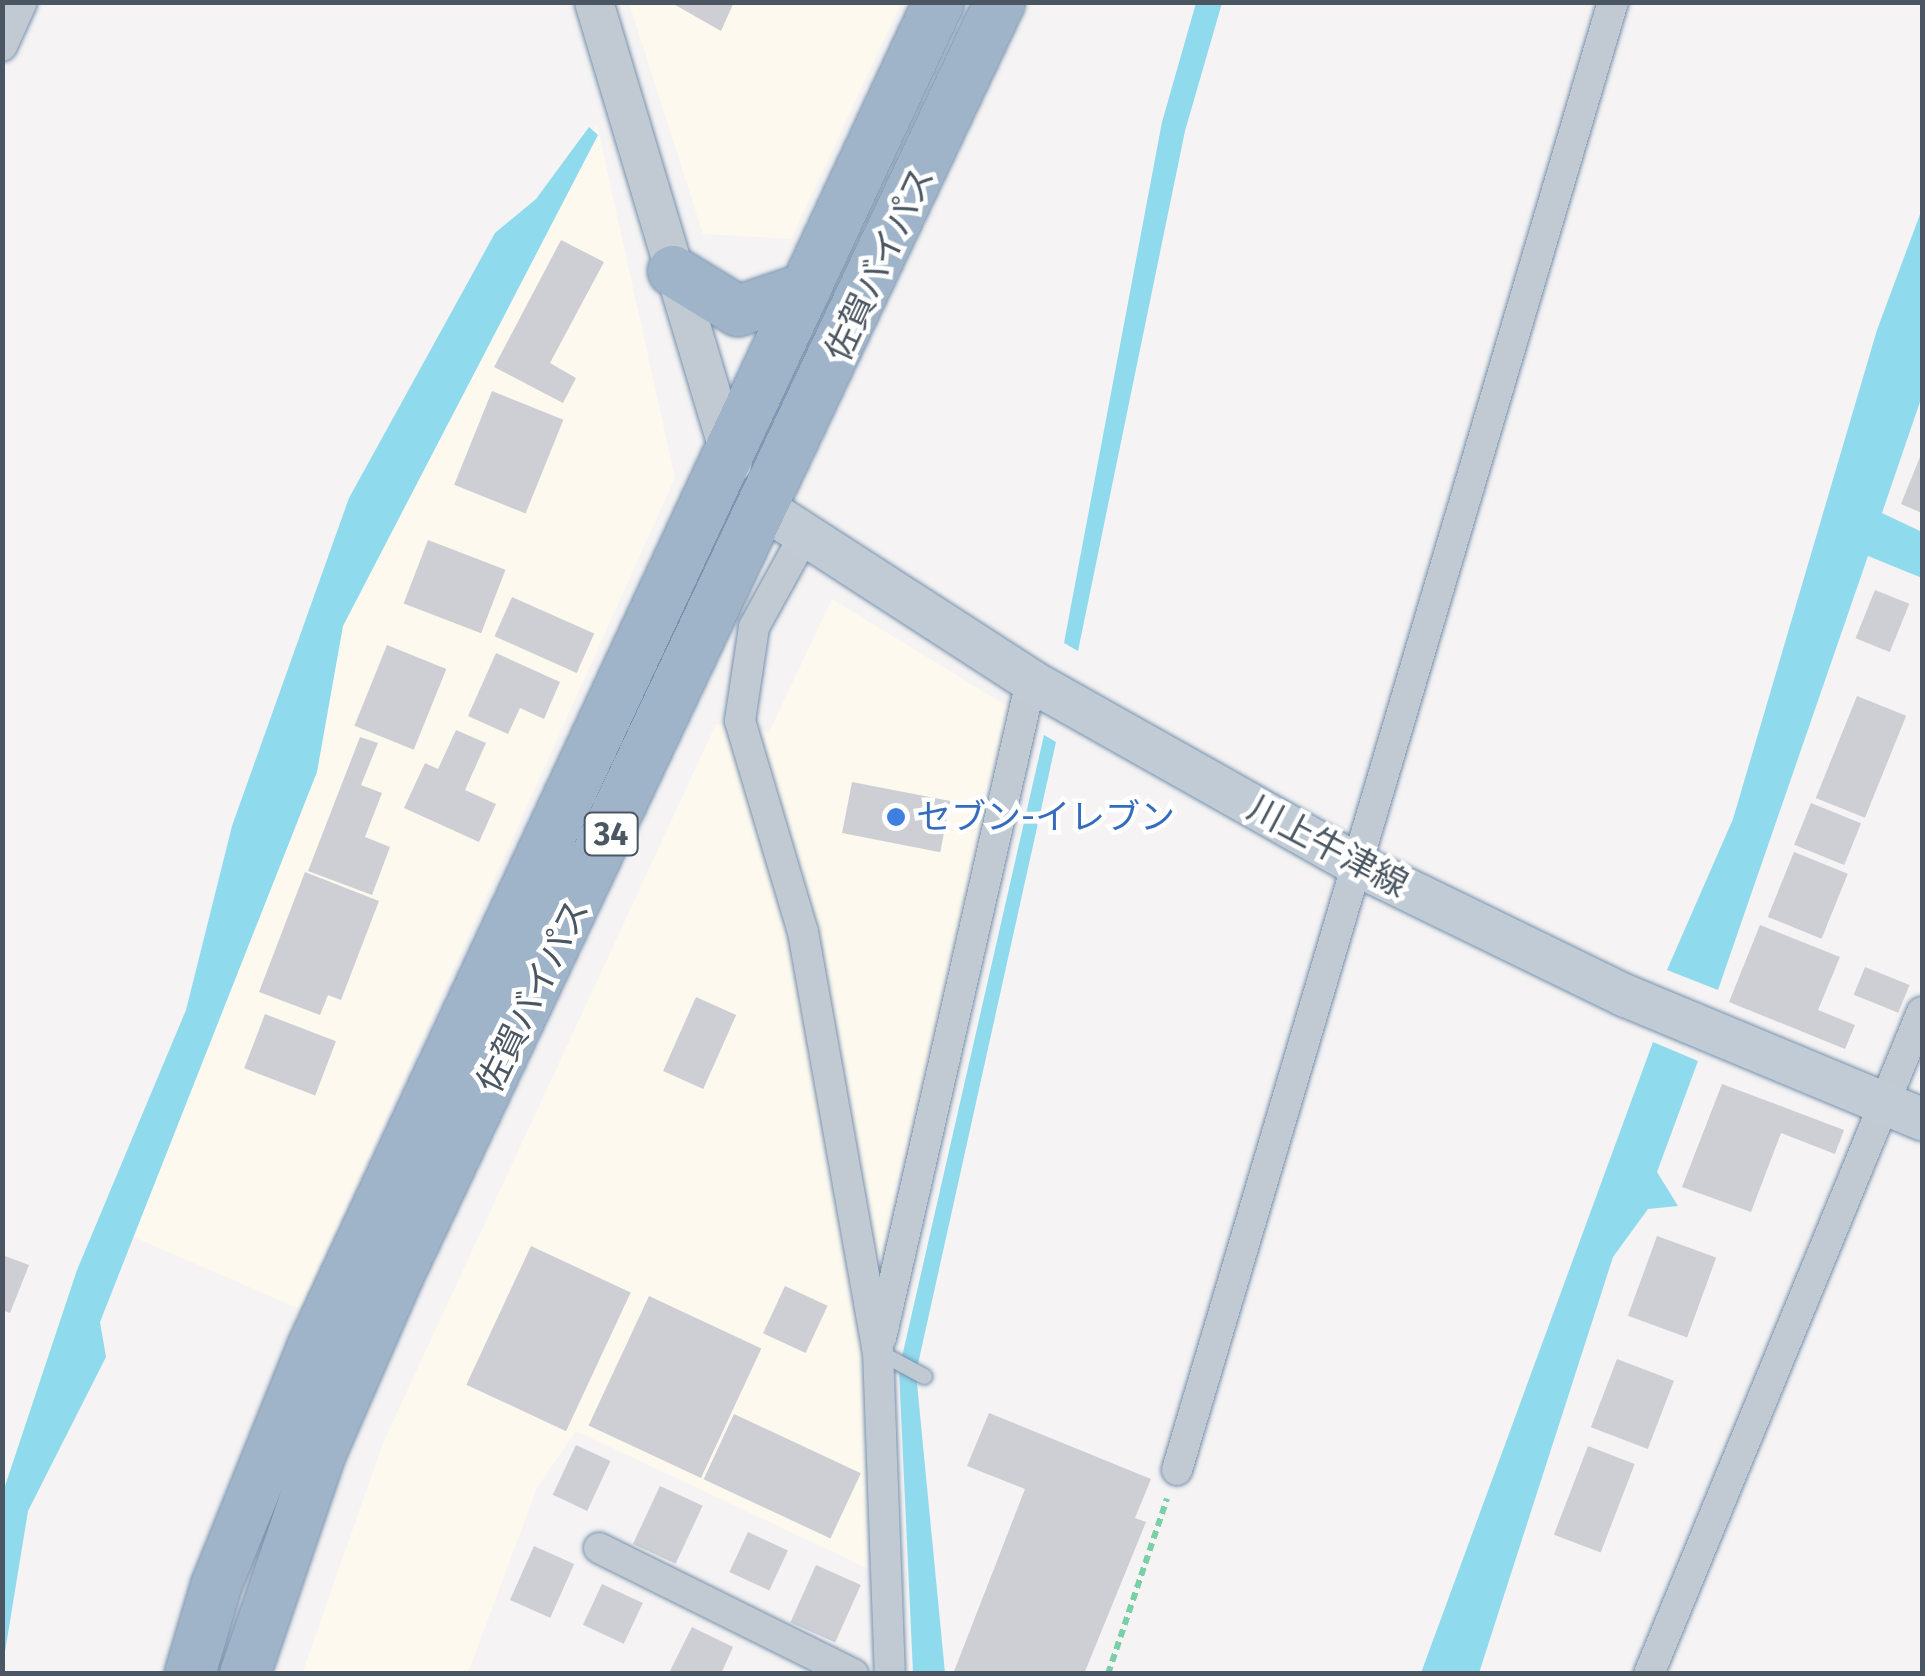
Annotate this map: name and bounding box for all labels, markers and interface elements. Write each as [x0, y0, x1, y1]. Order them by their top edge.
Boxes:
street label: 佐賀バイパス [817, 160, 943, 368]
street label: 川上牛津線 [1241, 786, 1415, 906]
place label: セブン-イレブン [916, 796, 1175, 838]
marker: セブン-イレブン [885, 806, 907, 828]
road number: 34 [584, 807, 638, 861]
street label: 佐賀バイパス [468, 892, 598, 1100]

